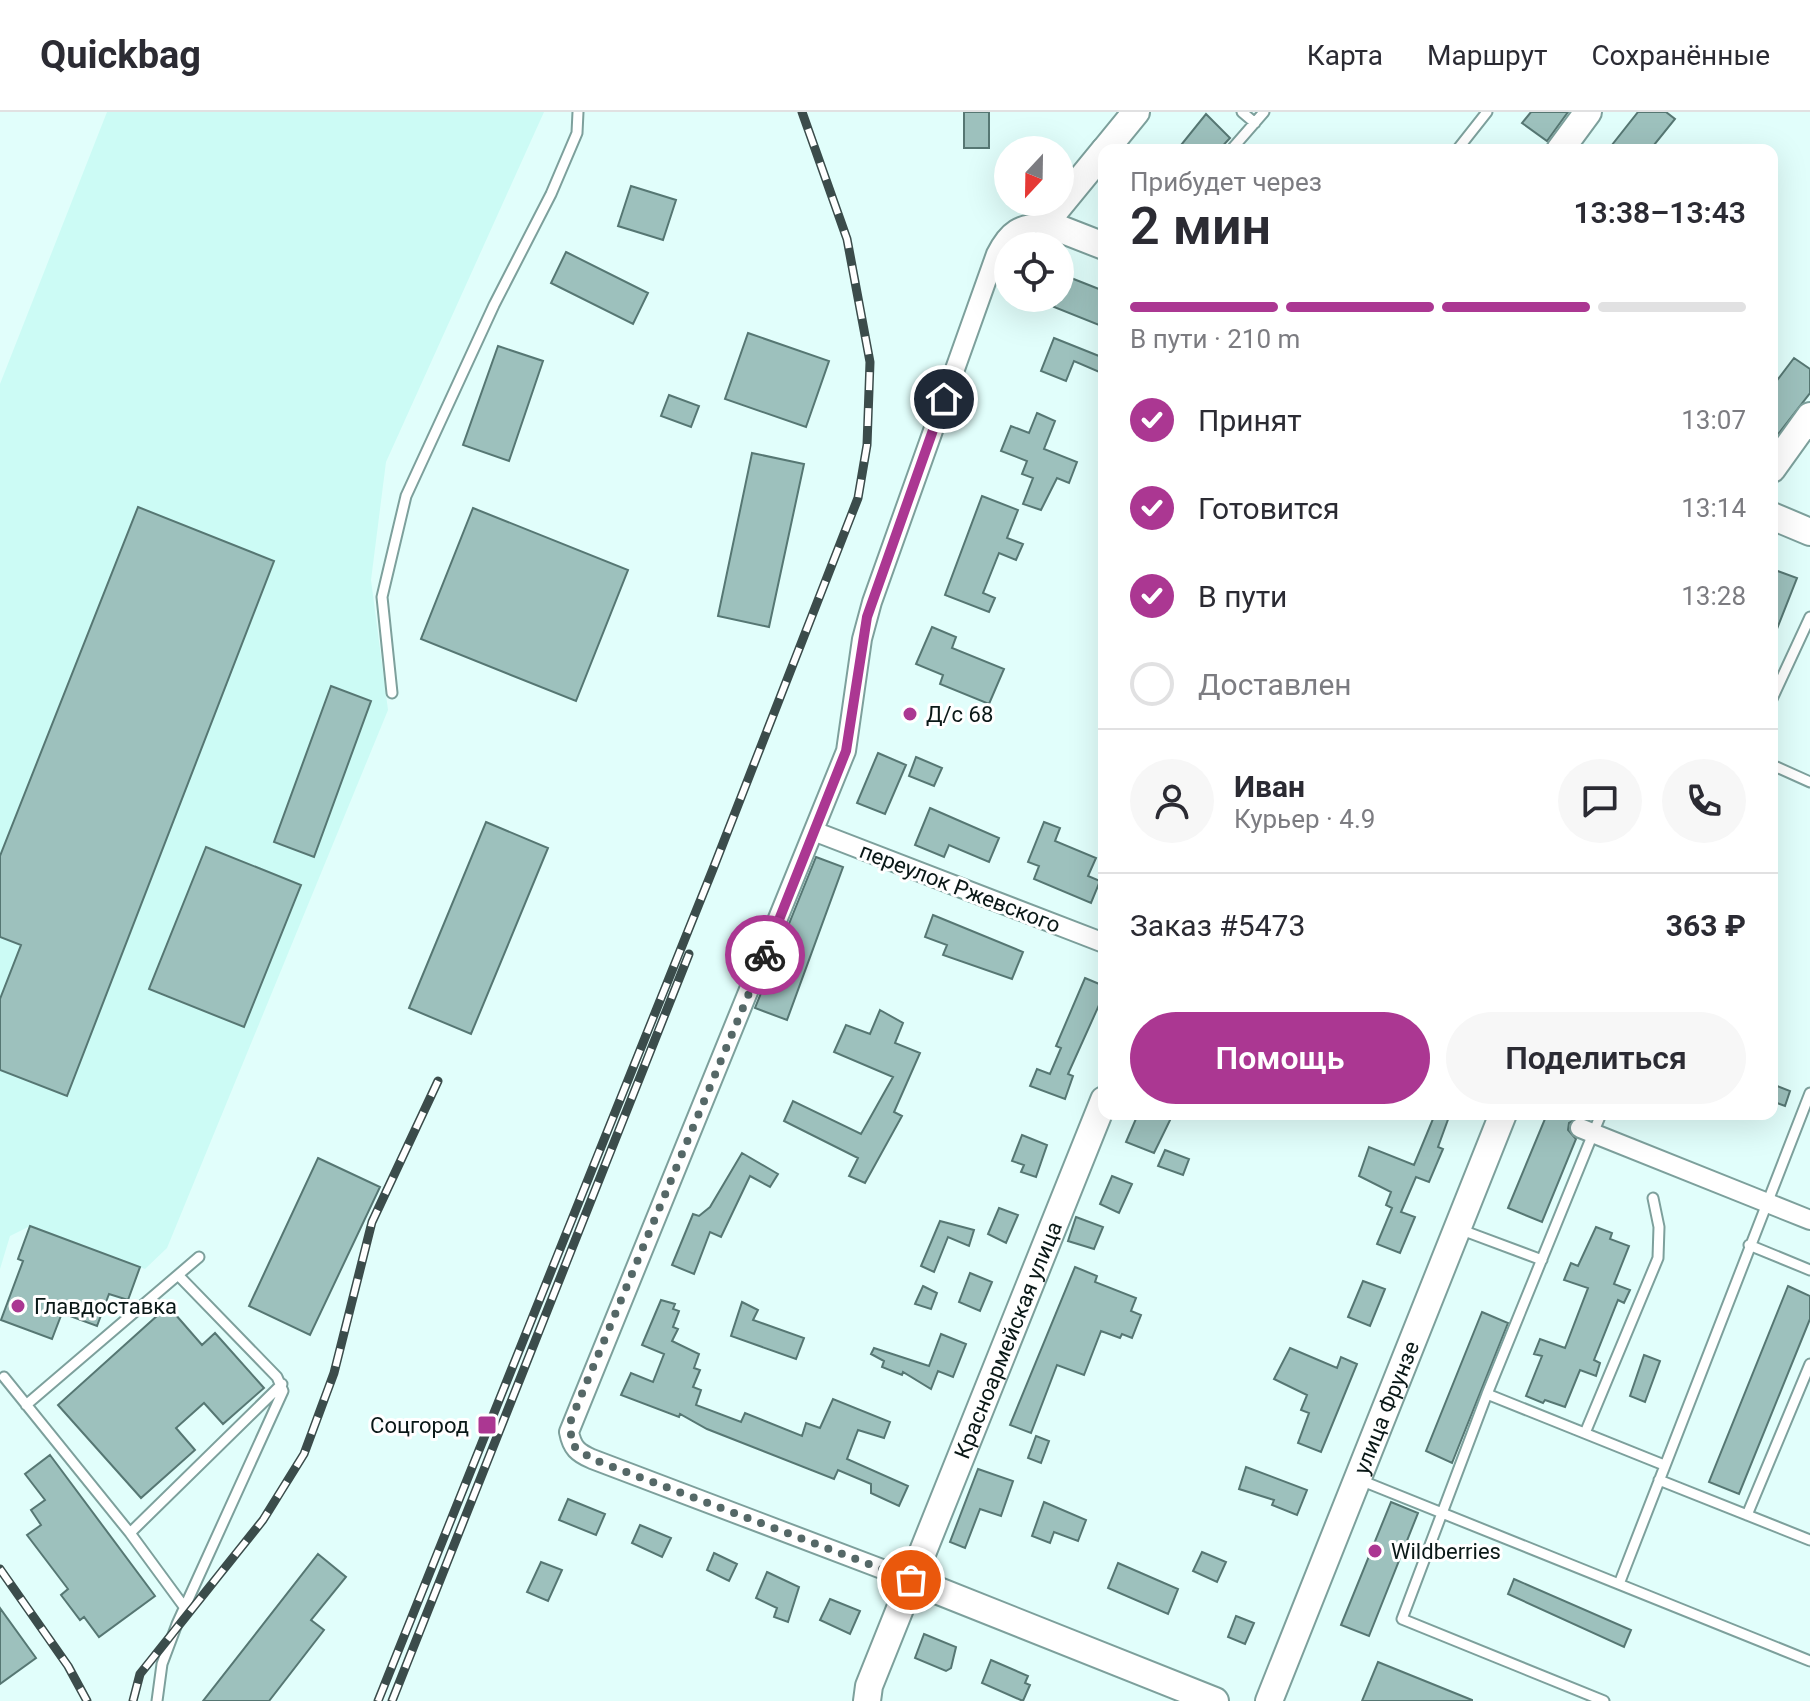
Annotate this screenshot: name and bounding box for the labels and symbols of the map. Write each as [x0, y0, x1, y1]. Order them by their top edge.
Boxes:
north arrow [994, 136, 1074, 216]
pin [910, 365, 978, 433]
place label: Д/с 68 [926, 702, 993, 727]
marker: Д/с 68 [901, 705, 919, 723]
street label: переулок Ржевского [856, 838, 1064, 938]
courier [725, 915, 805, 995]
street label: Красноармейская улица [949, 1218, 1067, 1462]
place label: Главдоставка [34, 1294, 177, 1319]
marker: Главдоставка [9, 1297, 27, 1315]
street label: улица Фрунзе [1348, 1337, 1424, 1478]
place label: Соцгород [370, 1413, 469, 1438]
marker: Соцгород [476, 1414, 498, 1436]
place label: Wildberries [1391, 1539, 1501, 1564]
marker: Wildberries [1366, 1542, 1384, 1560]
pin [877, 1546, 945, 1614]

